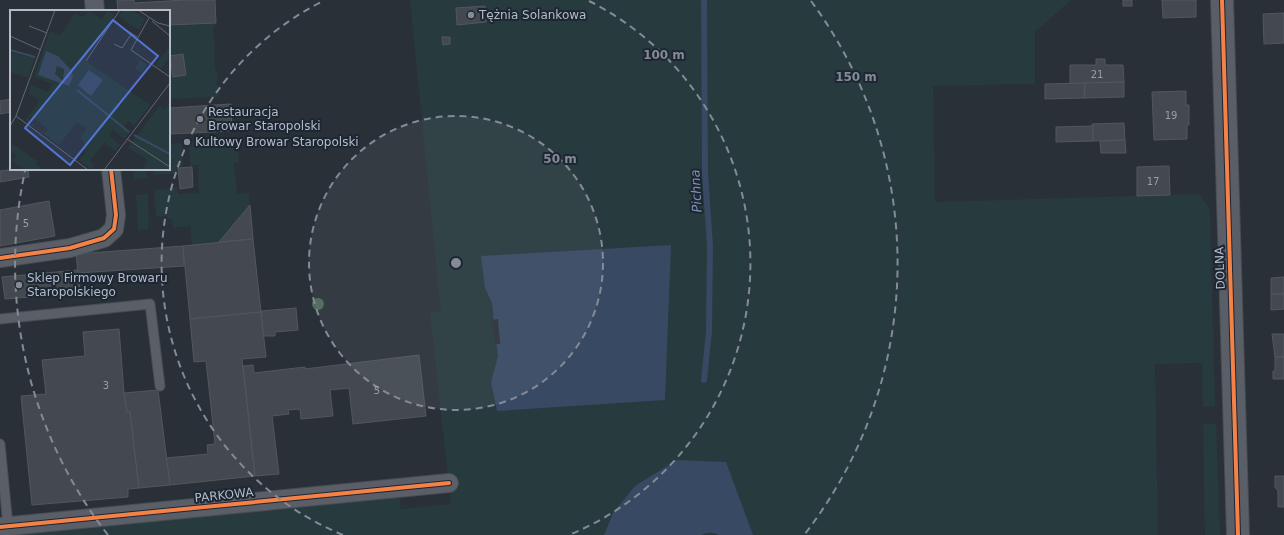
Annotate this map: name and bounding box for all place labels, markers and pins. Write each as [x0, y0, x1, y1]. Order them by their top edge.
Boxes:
place label: Tężnia Solankowa [478, 8, 586, 22]
marker: Tężnia Solankowa [466, 10, 476, 20]
place label: Restauracja Browar Staropolski [208, 105, 321, 133]
marker: Restauracja Browar Staropolski [195, 114, 205, 124]
place label: Kultowy Browar Staropolski [195, 135, 359, 149]
marker: Kultowy Browar Staropolski [182, 137, 192, 147]
centre of rings [449, 256, 463, 270]
place label: Sklep Firmowy Browaru Staropolskiego [27, 271, 168, 299]
marker: Sklep Firmowy Browaru Staropolskiego [14, 280, 24, 290]

